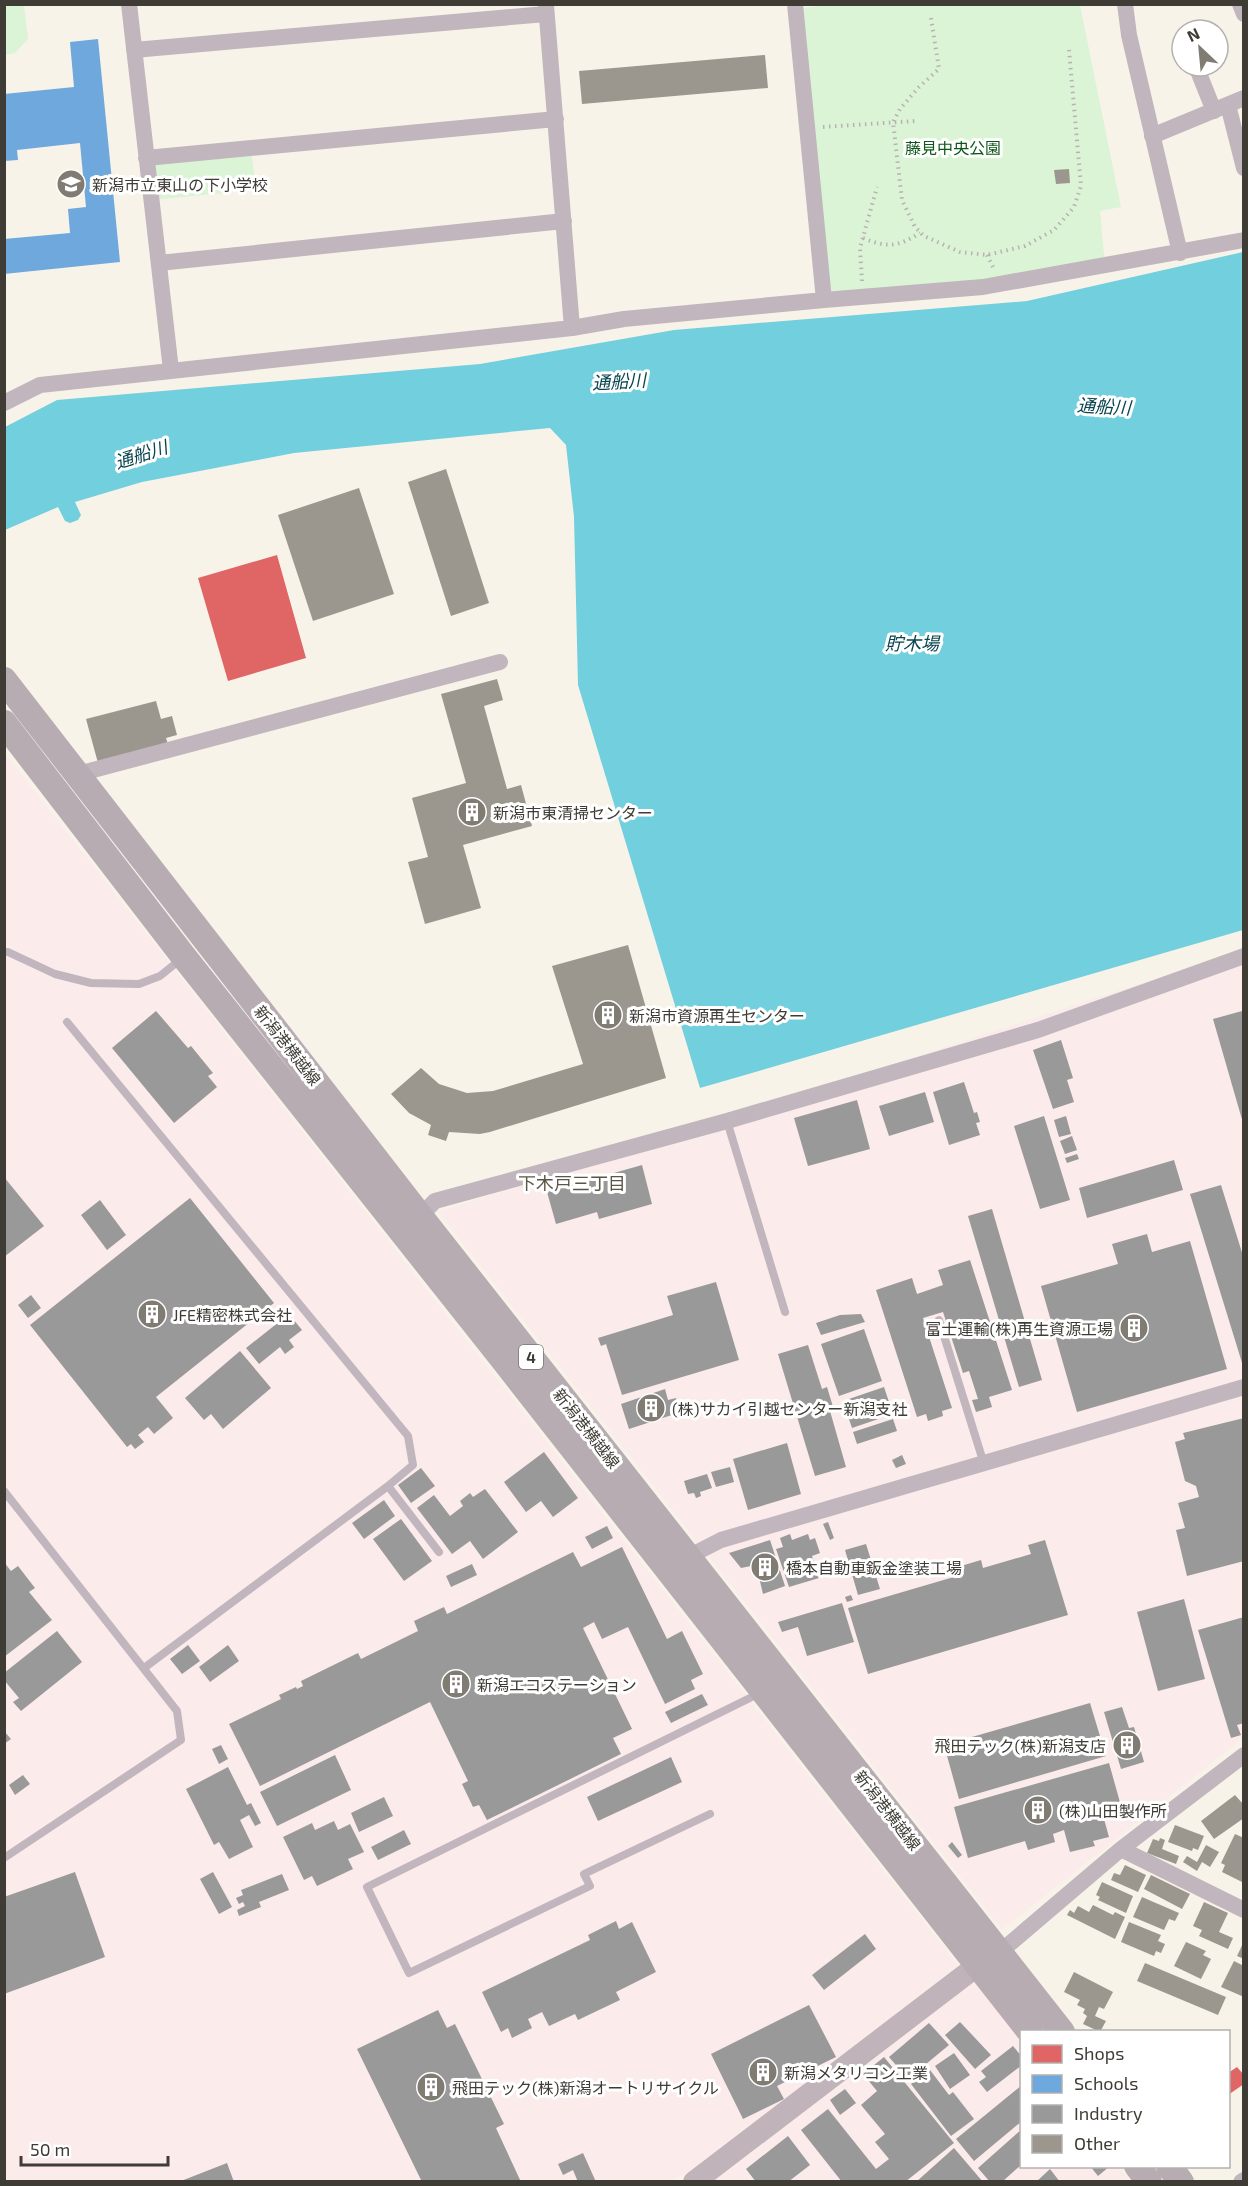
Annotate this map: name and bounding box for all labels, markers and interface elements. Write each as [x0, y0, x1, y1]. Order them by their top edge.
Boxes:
north arrow [1170, 18, 1230, 78]
text: N [1184, 23, 1203, 45]
park label: 藤見中央公園 [905, 138, 1001, 157]
school or university icon: 新潟市立東山の下小学校 [55, 168, 87, 200]
place label: 新潟市立東山の下小学校 [92, 175, 268, 194]
water label: 通船川 [591, 368, 649, 393]
water label: 通船川 [1076, 394, 1134, 419]
water label: 通船川 [112, 435, 172, 473]
water label: 貯木場 [885, 632, 941, 654]
building icon: 新潟市東清掃センター [456, 796, 488, 828]
place label: 新潟市東清掃センター [493, 803, 653, 822]
building icon: 新潟市資源再生センター [592, 999, 624, 1031]
street label: 新潟港横越線 [251, 1001, 325, 1089]
place label: 新潟市資源再生センター [629, 1006, 805, 1025]
district label: 下木戸三丁目 [518, 1172, 626, 1194]
building icon: JFE精密株式会社 [136, 1298, 168, 1330]
place label: JFE精密株式会社 [173, 1305, 292, 1324]
building icon: 富士運輸(株)再生資源工場 [1118, 1312, 1150, 1344]
place label: 富士運輸(株)再生資源工場 [926, 1319, 1113, 1338]
road number: 4 [519, 1345, 543, 1369]
street label: 新潟港横越線 [550, 1384, 624, 1472]
building icon: (株)サカイ引越センター新潟支社 [635, 1392, 667, 1424]
place label: (株)サカイ引越センター新潟支社 [672, 1399, 908, 1418]
building icon: 橋本自動車鈑金塗装工場 [749, 1551, 781, 1583]
place label: 橋本自動車鈑金塗装工場 [786, 1558, 962, 1577]
building icon: 新潟エコステーション [440, 1668, 472, 1700]
place label: 新潟エコステーション [477, 1675, 637, 1694]
building icon: 飛田テック(株)新潟支店 [1111, 1729, 1143, 1761]
place label: 飛田テック(株)新潟支店 [935, 1736, 1106, 1755]
street label: 新潟港横越線 [851, 1766, 925, 1854]
building icon: (株)山田製作所 [1022, 1794, 1054, 1826]
place label: (株)山田製作所 [1059, 1801, 1167, 1820]
legend [1020, 2030, 1230, 2168]
text: Shops [1074, 2042, 1124, 2064]
building icon: 新潟メタリコン工業 [747, 2056, 779, 2088]
place label: 新潟メタリコン工業 [784, 2063, 928, 2082]
building icon: 飛田テック(株)新潟オートリサイクル [415, 2071, 447, 2103]
text: Schools [1074, 2072, 1138, 2094]
place label: 飛田テック(株)新潟オートリサイクル [452, 2078, 719, 2097]
text: Industry [1074, 2102, 1143, 2124]
scale bar [21, 2129, 168, 2167]
text: Other [1074, 2132, 1120, 2154]
text: 50 m [30, 2138, 70, 2160]

